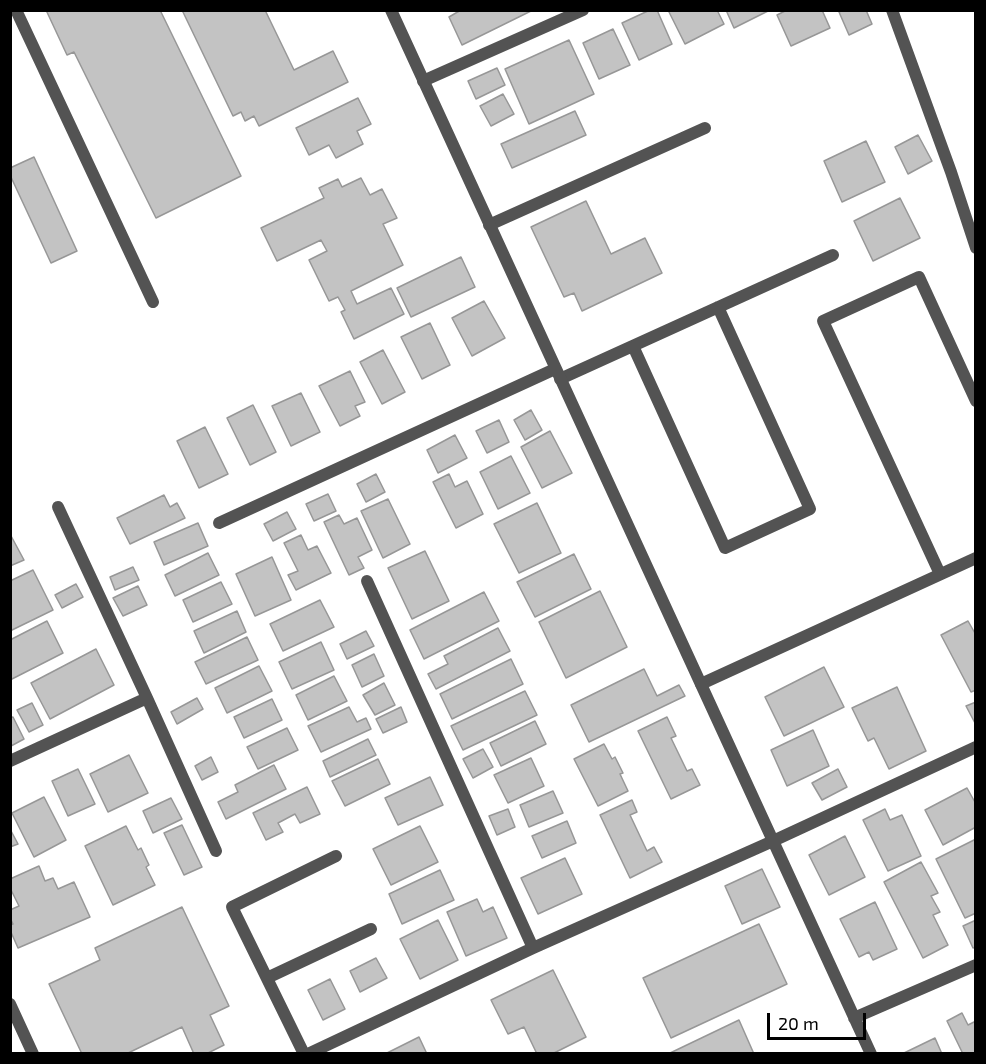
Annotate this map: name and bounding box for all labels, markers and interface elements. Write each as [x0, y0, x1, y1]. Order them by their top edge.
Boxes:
scale bar [770, 1001, 869, 1039]
text: 20 m [778, 1012, 819, 1034]

